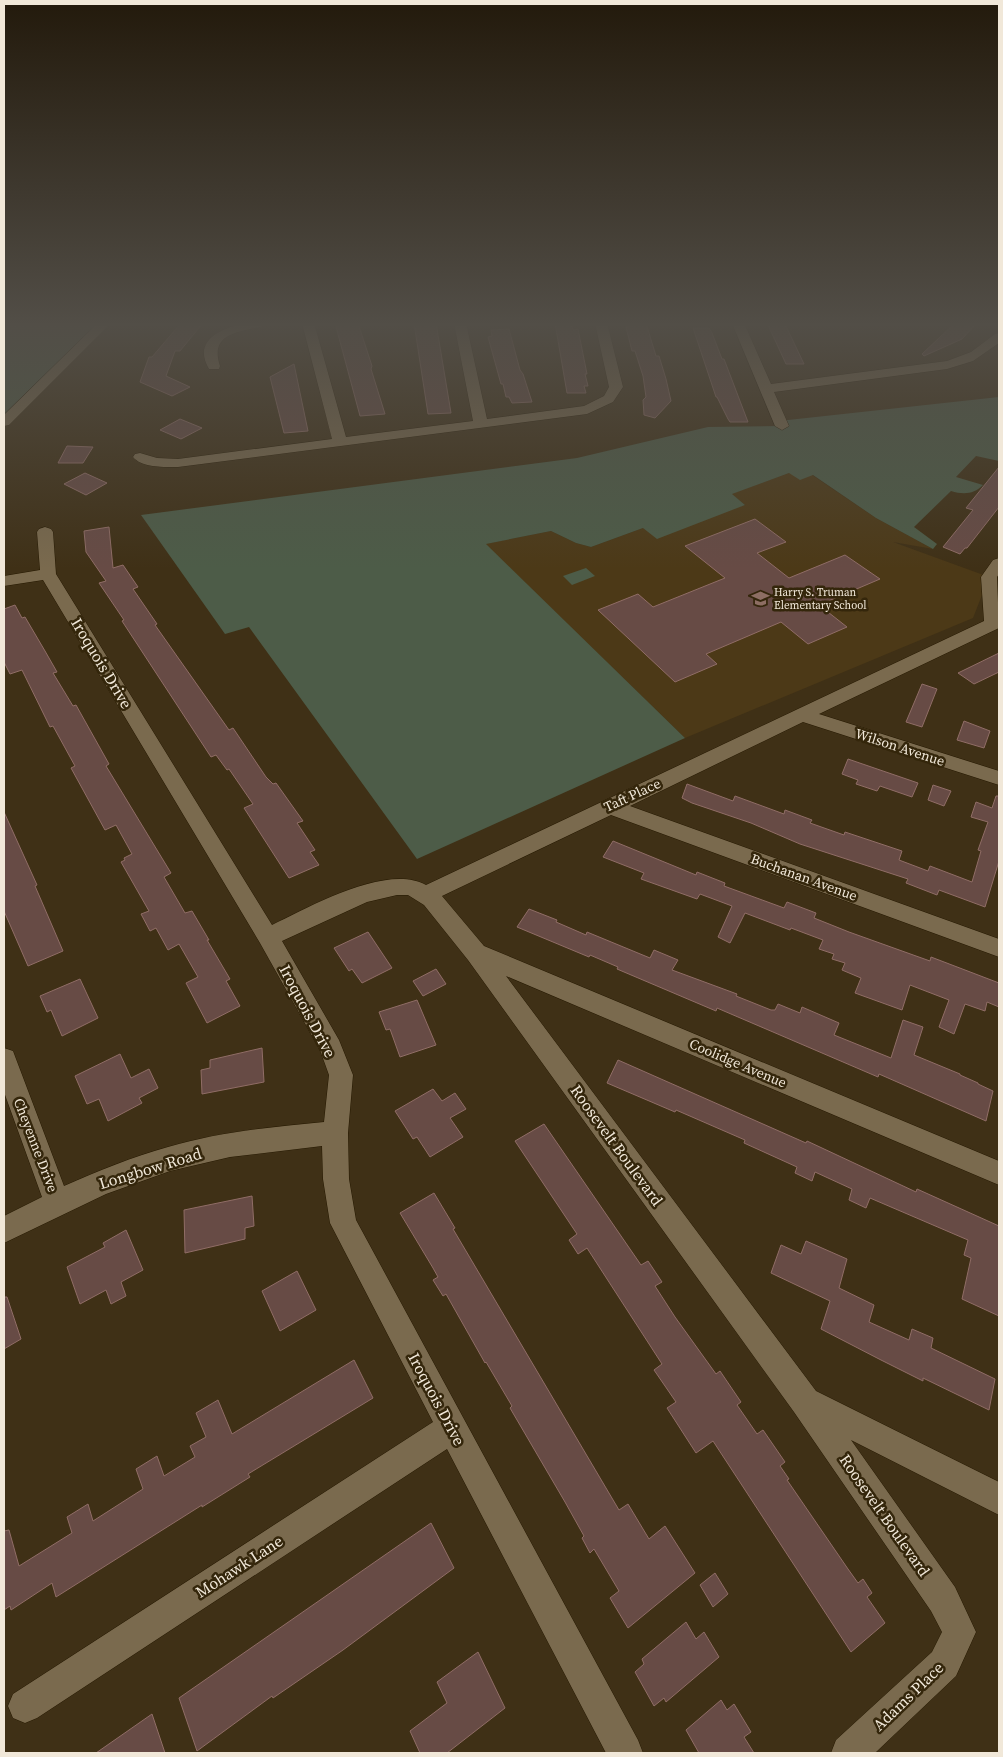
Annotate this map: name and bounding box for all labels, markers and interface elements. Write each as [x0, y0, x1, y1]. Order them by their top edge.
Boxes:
place label: Harry S. Truman Elementary School [774, 585, 866, 613]
school or university icon: Harry S. Truman Elementary School [750, 588, 770, 608]
street label: Iroquois Drive [66, 614, 138, 712]
street label: Wilson Avenue [853, 723, 947, 771]
street label: Taft Place [600, 773, 664, 817]
street label: Buchanan Avenue [748, 848, 860, 906]
street label: Iroquois Drive [274, 961, 342, 1061]
street label: Coolidge Avenue [686, 1034, 790, 1092]
street label: Roosevelt Boulevard [566, 1080, 668, 1210]
street label: Cheyenne Drive [9, 1095, 63, 1195]
street label: Longbow Road [96, 1142, 204, 1194]
street label: Iroquois Drive [403, 1349, 471, 1449]
street label: Roosevelt Boulevard [835, 1449, 935, 1581]
street label: Mohawk Lane [191, 1530, 287, 1602]
street label: Adams Place [868, 1657, 948, 1735]

